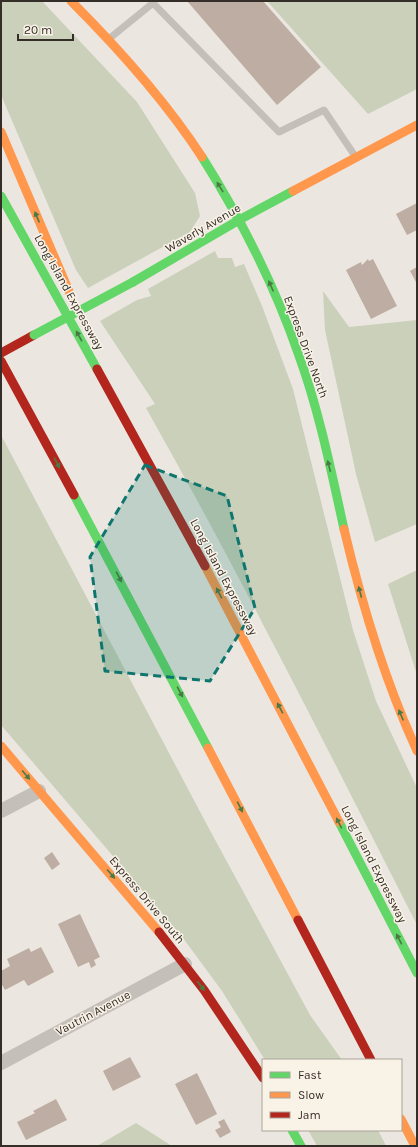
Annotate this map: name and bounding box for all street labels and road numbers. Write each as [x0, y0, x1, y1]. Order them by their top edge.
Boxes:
street label: Waverly Avenue [163, 201, 243, 255]
street label: Long Island Expressway [31, 232, 107, 353]
street label: Express Drive North [281, 294, 331, 400]
street label: Long Island Expressway [187, 516, 261, 638]
street label: Long Island Expressway [338, 803, 410, 925]
street label: Express Drive South [106, 854, 188, 946]
street label: Vautrin Avenue [53, 988, 133, 1038]

